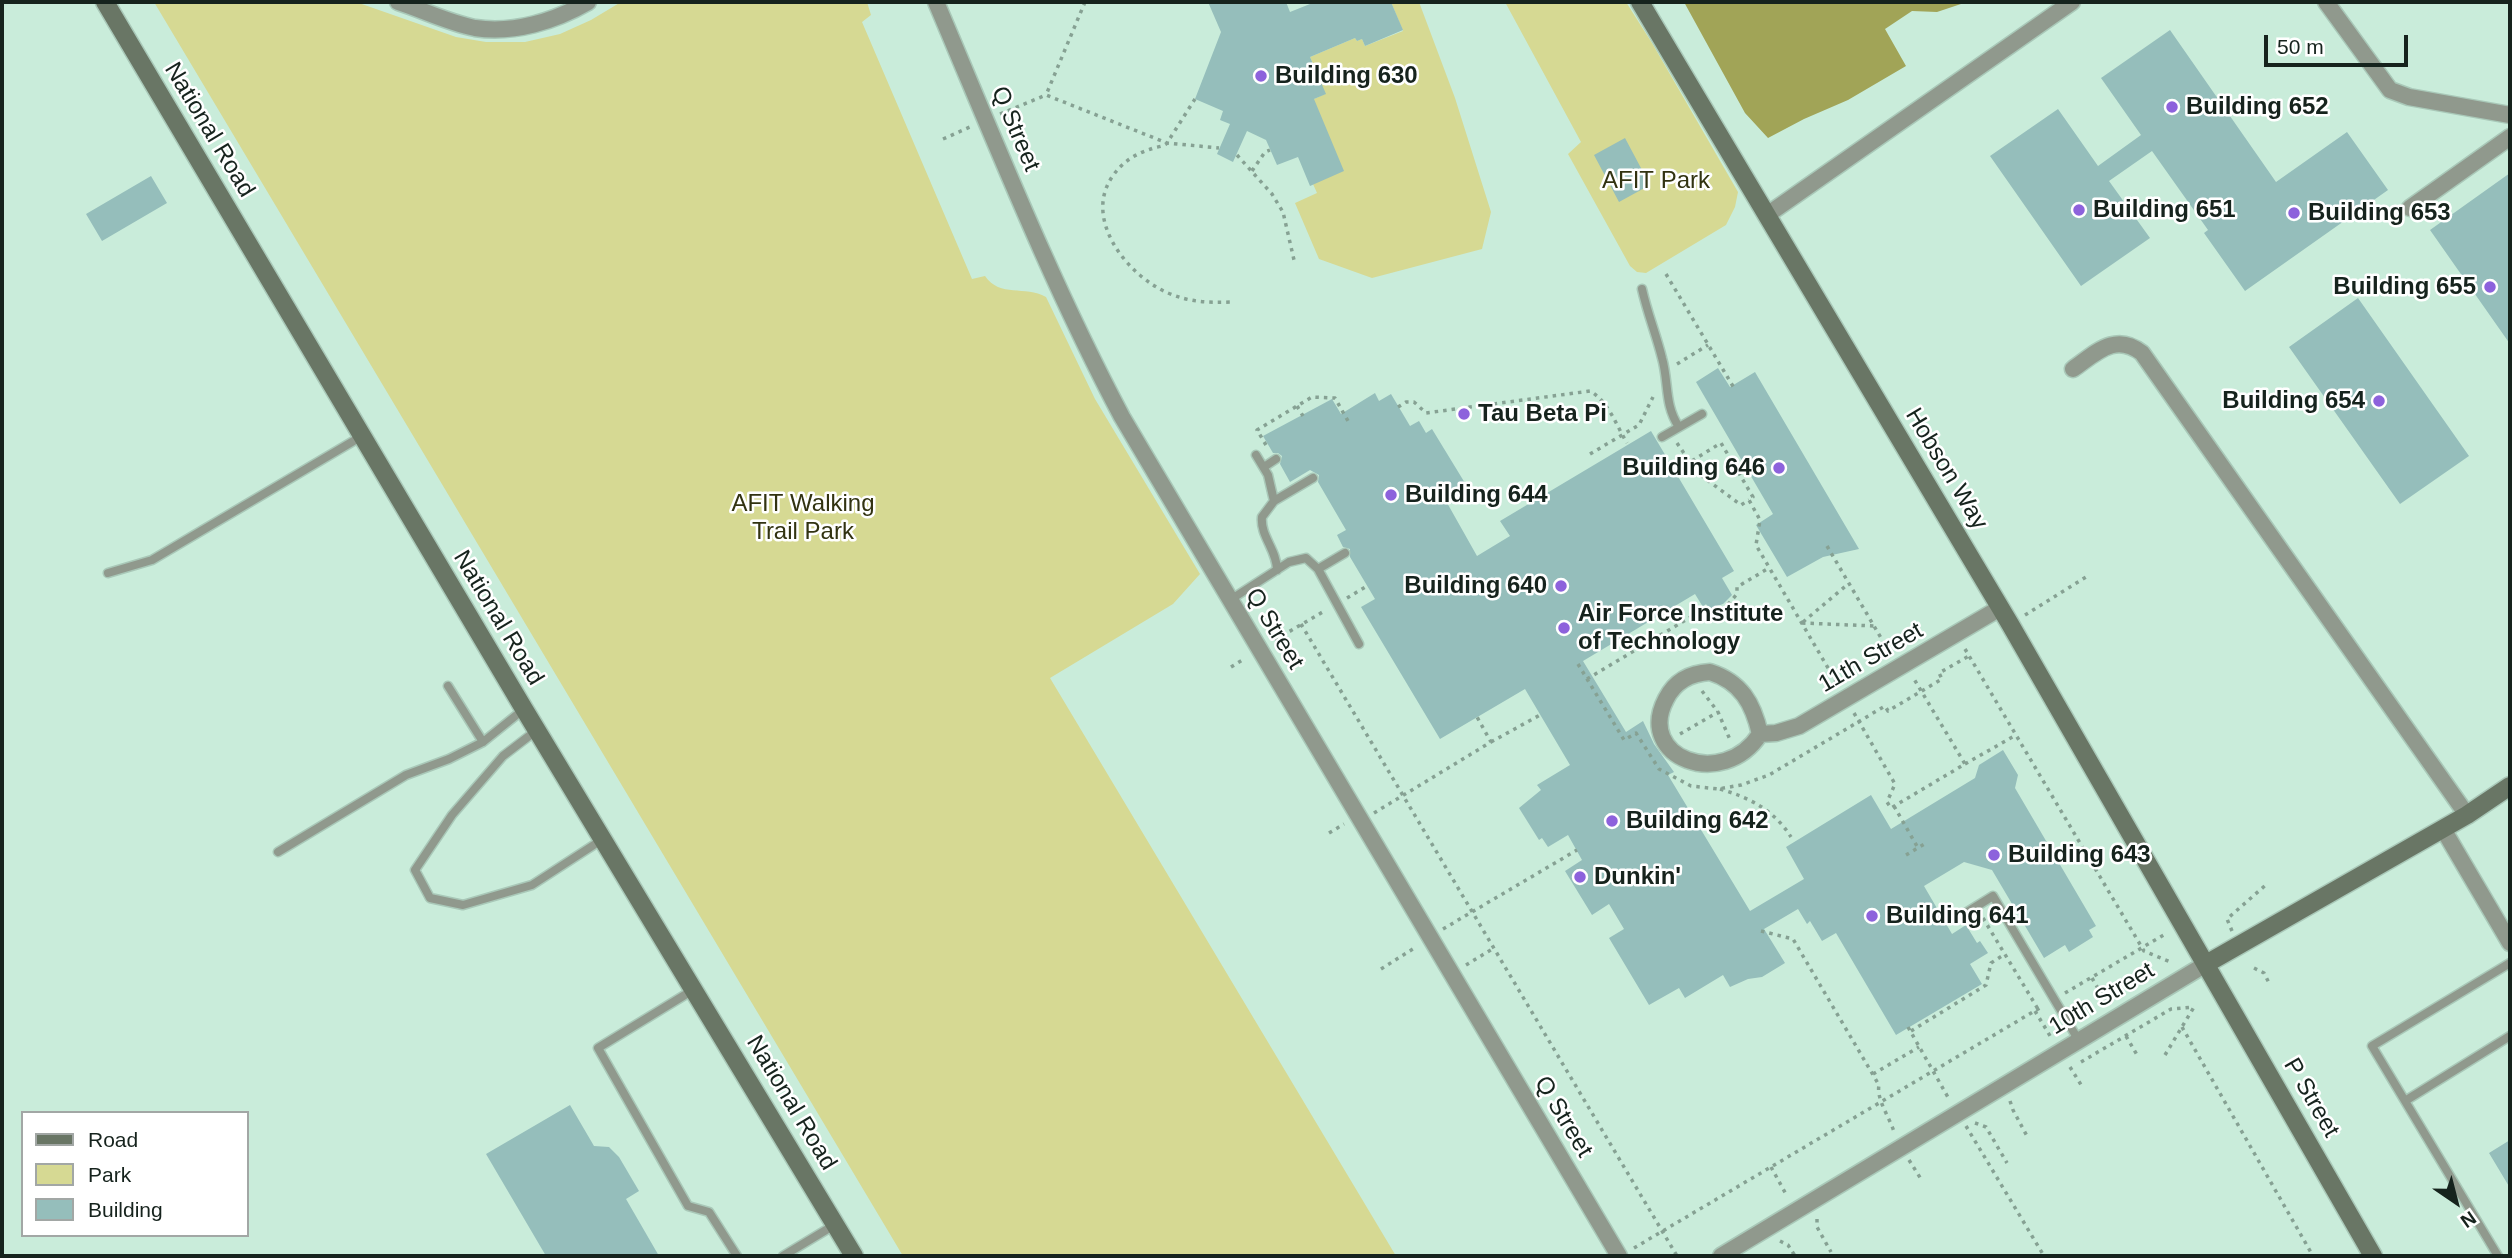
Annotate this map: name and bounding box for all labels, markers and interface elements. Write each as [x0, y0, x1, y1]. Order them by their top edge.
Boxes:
scale bar [2267, 21, 2410, 65]
text: 50 m [2277, 35, 2324, 58]
street label: National Road [157, 57, 261, 203]
place label: Building 630 [1275, 62, 1418, 90]
marker: Building 630 [1253, 68, 1269, 84]
street label: Q Street [984, 82, 1046, 176]
place label: Building 652 [2186, 93, 2329, 121]
marker: Building 652 [2164, 99, 2180, 115]
park label: AFIT Park [1602, 167, 1710, 195]
place label: Building 651 [2093, 196, 2236, 224]
place label: Building 653 [2308, 199, 2451, 227]
marker: Building 651 [2071, 202, 2087, 218]
marker: Building 653 [2286, 205, 2302, 221]
place label: Building 655 [2333, 273, 2476, 301]
marker: Building 655 [2482, 279, 2498, 295]
place label: Building 654 [2222, 387, 2365, 415]
marker: Building 654 [2371, 393, 2387, 409]
place label: Tau Beta Pi [1478, 400, 1607, 428]
street label: Hobson Way [1899, 403, 1993, 535]
marker: Tau Beta Pi [1456, 406, 1472, 422]
place label: Building 646 [1622, 454, 1765, 482]
marker: Building 646 [1771, 460, 1787, 476]
place label: Building 644 [1405, 481, 1548, 509]
marker: Building 644 [1383, 487, 1399, 503]
park label: AFIT Walking Trail Park [731, 490, 875, 546]
street label: National Road [446, 545, 550, 691]
place label: Building 640 [1404, 572, 1547, 600]
marker: Building 640 [1553, 578, 1569, 594]
street label: Q Street [1239, 583, 1309, 675]
place label: Air Force Institute of Technology [1578, 600, 1783, 656]
street label: 11th Street [1814, 617, 1928, 699]
marker: Air Force Institute of Technology [1556, 620, 1572, 636]
place label: Building 642 [1626, 807, 1769, 835]
marker: Building 642 [1604, 813, 1620, 829]
place label: Building 643 [2008, 841, 2151, 869]
marker: Building 643 [1986, 847, 2002, 863]
place label: Dunkin' [1594, 863, 1681, 891]
marker: Dunkin' [1572, 869, 1588, 885]
place label: Building 641 [1886, 902, 2029, 930]
marker: Building 641 [1864, 908, 1880, 924]
street label: 10th Street [2044, 956, 2160, 1042]
street label: National Road [739, 1030, 843, 1176]
street label: P Street [2277, 1053, 2345, 1143]
street label: Q Street [1528, 1071, 1598, 1163]
legend [21, 1111, 248, 1237]
text: Road [88, 1128, 138, 1151]
text: Park [88, 1163, 131, 1186]
north arrow [2421, 1167, 2491, 1237]
text: Building [88, 1198, 163, 1221]
text: N [2457, 1207, 2480, 1232]

